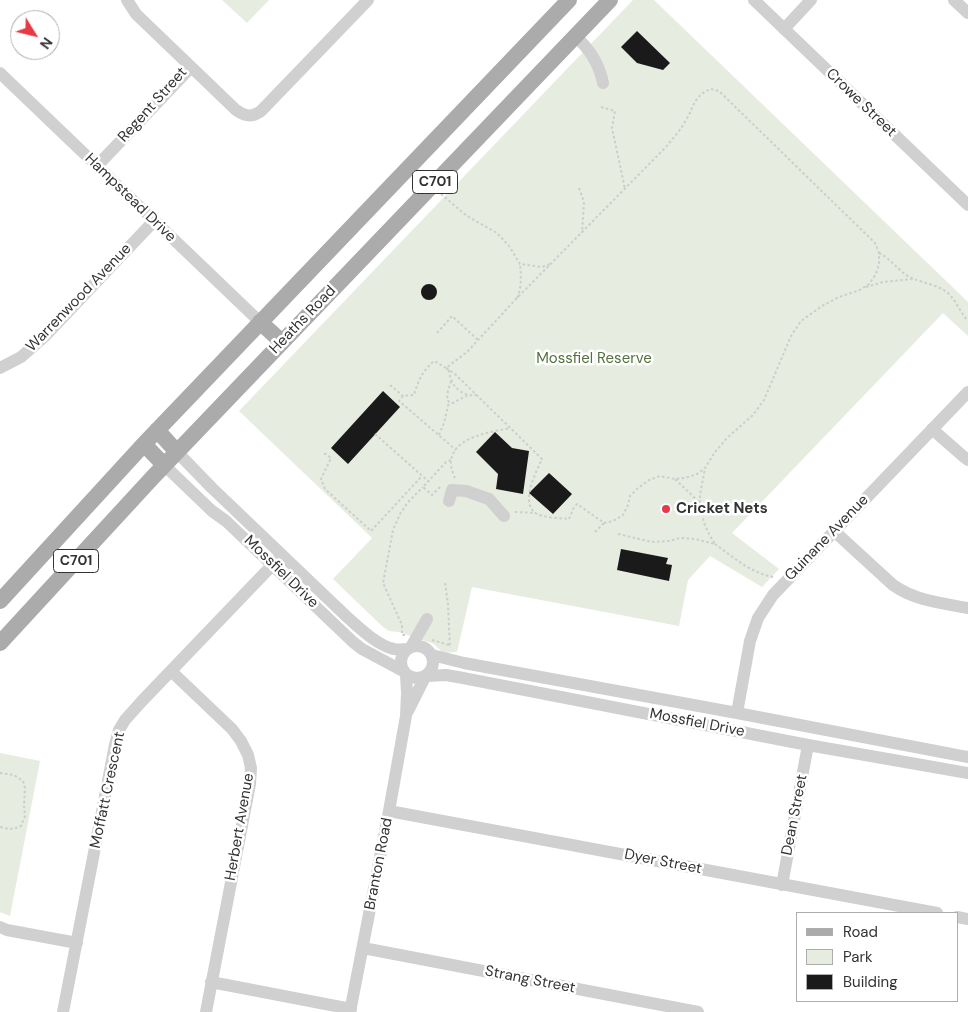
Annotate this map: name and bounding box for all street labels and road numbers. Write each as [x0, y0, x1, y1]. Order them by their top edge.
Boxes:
street label: Regent Street [115, 64, 191, 146]
street label: Crowe Street [822, 65, 900, 141]
street label: Hampstead Drive [81, 150, 179, 246]
road number: C701 [412, 170, 458, 193]
street label: Warrenwood Avenue [23, 240, 135, 356]
street label: Heaths Road [266, 282, 340, 358]
street label: Guinane Avenue [781, 491, 873, 585]
street label: Mossfiel Drive [240, 532, 322, 612]
road number: C701 [54, 550, 98, 572]
street label: Mossfiel Drive [648, 705, 746, 741]
street label: Moffatt Crescent [87, 730, 129, 850]
street label: Herbert Avenue [222, 772, 258, 882]
street label: Dean Street [778, 773, 812, 857]
street label: Branton Road [361, 816, 397, 912]
street label: Dyer Street [623, 846, 703, 878]
street label: Strang Street [483, 962, 577, 998]

